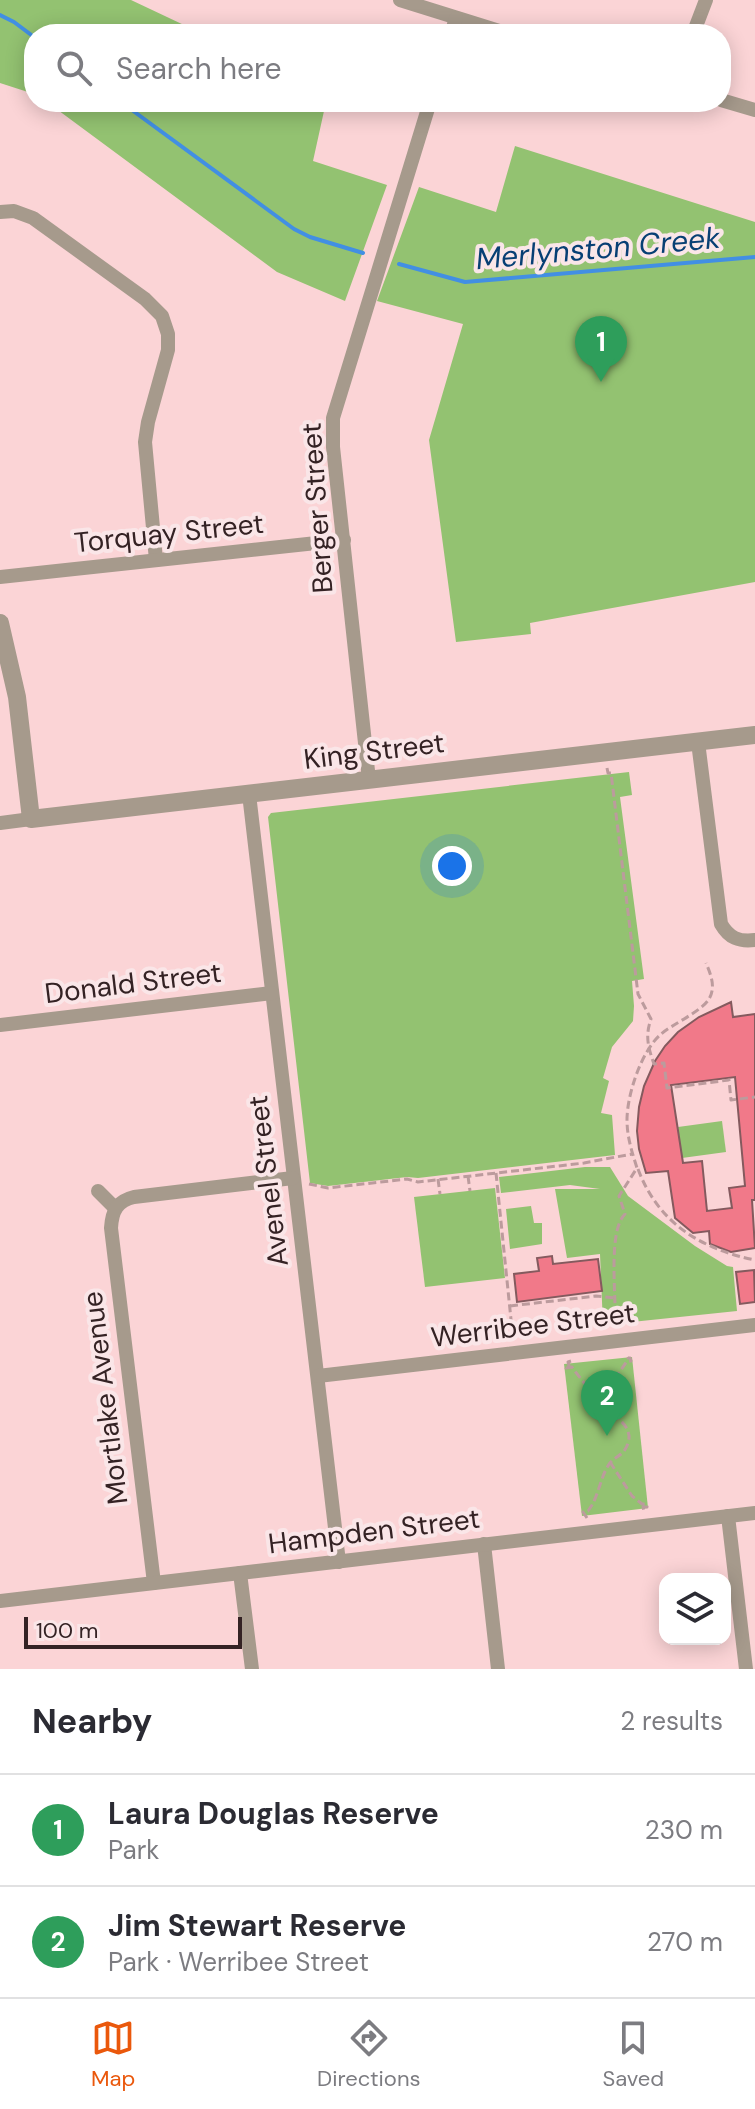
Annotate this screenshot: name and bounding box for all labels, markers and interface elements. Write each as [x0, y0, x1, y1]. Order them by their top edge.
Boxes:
search box [24, 24, 731, 112]
icon: search [52, 46, 96, 90]
text: Search here [116, 49, 282, 88]
water label: Merlynston Creek [474, 218, 723, 278]
pin: 1 [575, 316, 627, 382]
street label: Berger Street [293, 421, 341, 595]
street label: Torquay Street [72, 505, 266, 561]
street label: King Street [301, 724, 447, 778]
your location [432, 846, 472, 886]
street label: Donald Street [43, 954, 223, 1012]
street label: Avenel Street [239, 1093, 297, 1269]
street label: Mortlake Avenue [74, 1289, 136, 1507]
street label: Werribee Street [429, 1294, 637, 1356]
pin: 2 [581, 1370, 633, 1436]
street label: Hampden Street [266, 1500, 482, 1562]
map controls [659, 1573, 731, 1645]
button: layers [659, 1573, 731, 1645]
scale bar [24, 1613, 242, 1649]
text: 100 m [36, 1616, 98, 1645]
text: Nearby [32, 1699, 152, 1744]
text: 2 results [620, 1704, 723, 1738]
text: Laura Douglas Reserve [108, 1794, 439, 1833]
text: 1 [53, 1813, 63, 1847]
text: 230 m [645, 1813, 723, 1847]
text: Park [108, 1833, 159, 1867]
text: Jim Stewart Reserve [108, 1906, 406, 1945]
text: 2 [50, 1925, 66, 1959]
text: 270 m [647, 1925, 723, 1959]
text: Park · Werribee Street [108, 1945, 369, 1979]
tab: Map [91, 2016, 135, 2093]
tab: Directions [317, 2016, 421, 2093]
tab: Saved [602, 2016, 664, 2093]

